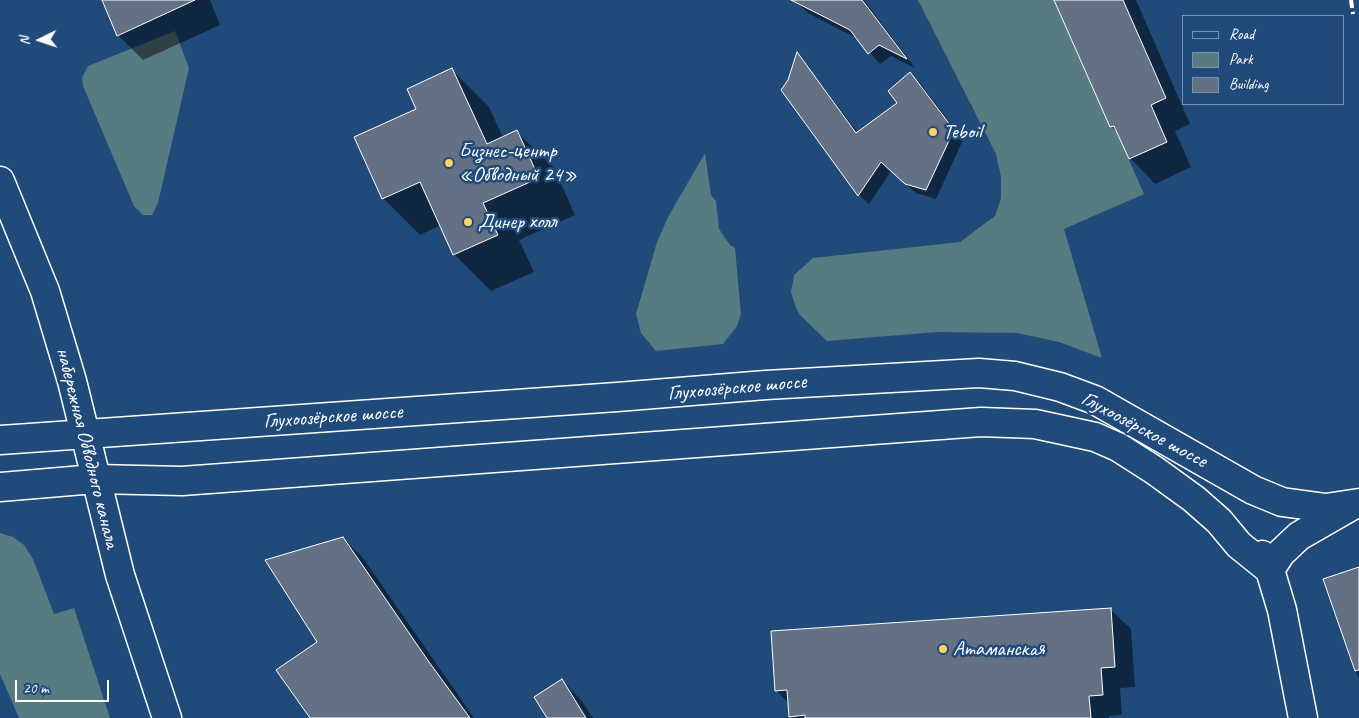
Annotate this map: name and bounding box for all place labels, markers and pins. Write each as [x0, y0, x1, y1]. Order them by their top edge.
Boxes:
place label: Teboil [943, 119, 982, 145]
marker: Teboil [927, 126, 939, 138]
place label: Бизнес-центр «Обводный 24» [459, 138, 577, 188]
marker: Бизнес-центр «Обводный 24» [443, 157, 455, 169]
place label: Динер холл [478, 209, 556, 235]
marker: Динер холл [462, 216, 474, 228]
place label: Атаманская [953, 636, 1045, 662]
marker: Атаманская [937, 643, 949, 655]

